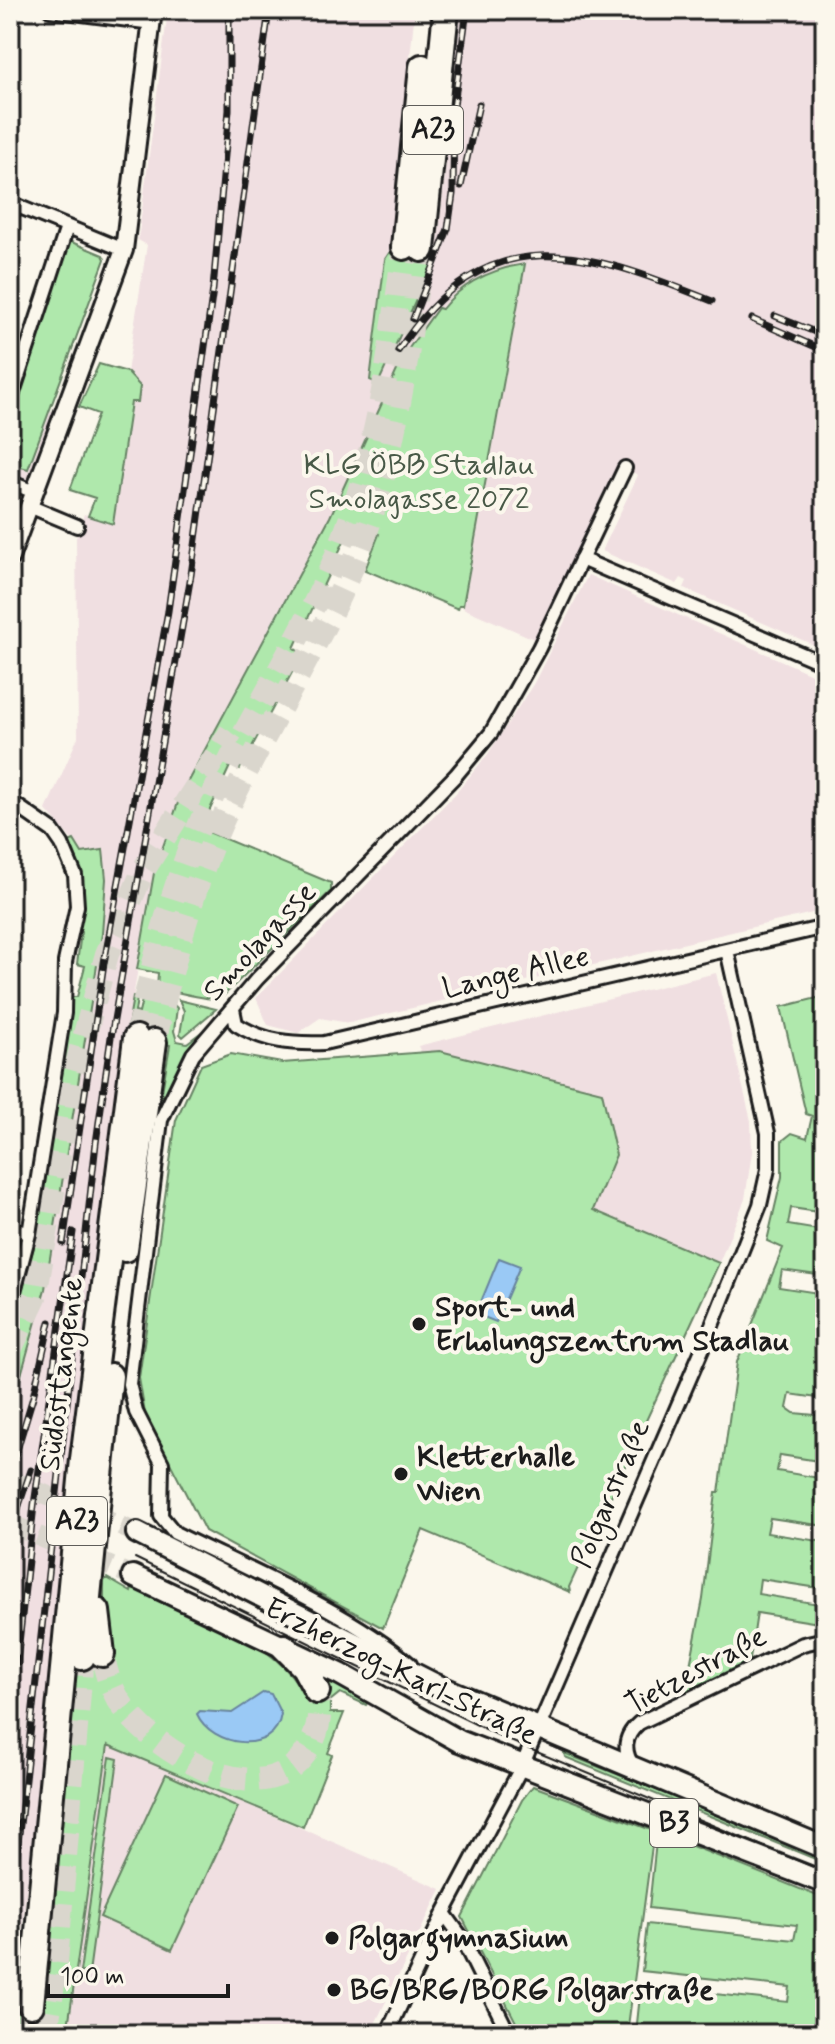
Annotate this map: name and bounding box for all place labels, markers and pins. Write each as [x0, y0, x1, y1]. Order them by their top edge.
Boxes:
place label: Sport- und Erholungszentrum Stadlau [435, 1288, 789, 1364]
marker: Sport- und Erholungszentrum Stadlau [410, 1315, 428, 1333]
place label: Kletterhalle Wien [416, 1438, 575, 1511]
marker: Kletterhalle Wien [392, 1465, 410, 1483]
place label: Polgargymnasium [348, 1919, 569, 1962]
marker: Polgargymnasium [323, 1929, 341, 1947]
place label: BG/BRG/BORG Polgarstraße [350, 1971, 714, 2013]
marker: BG/BRG/BORG Polgarstraße [325, 1981, 343, 1999]

